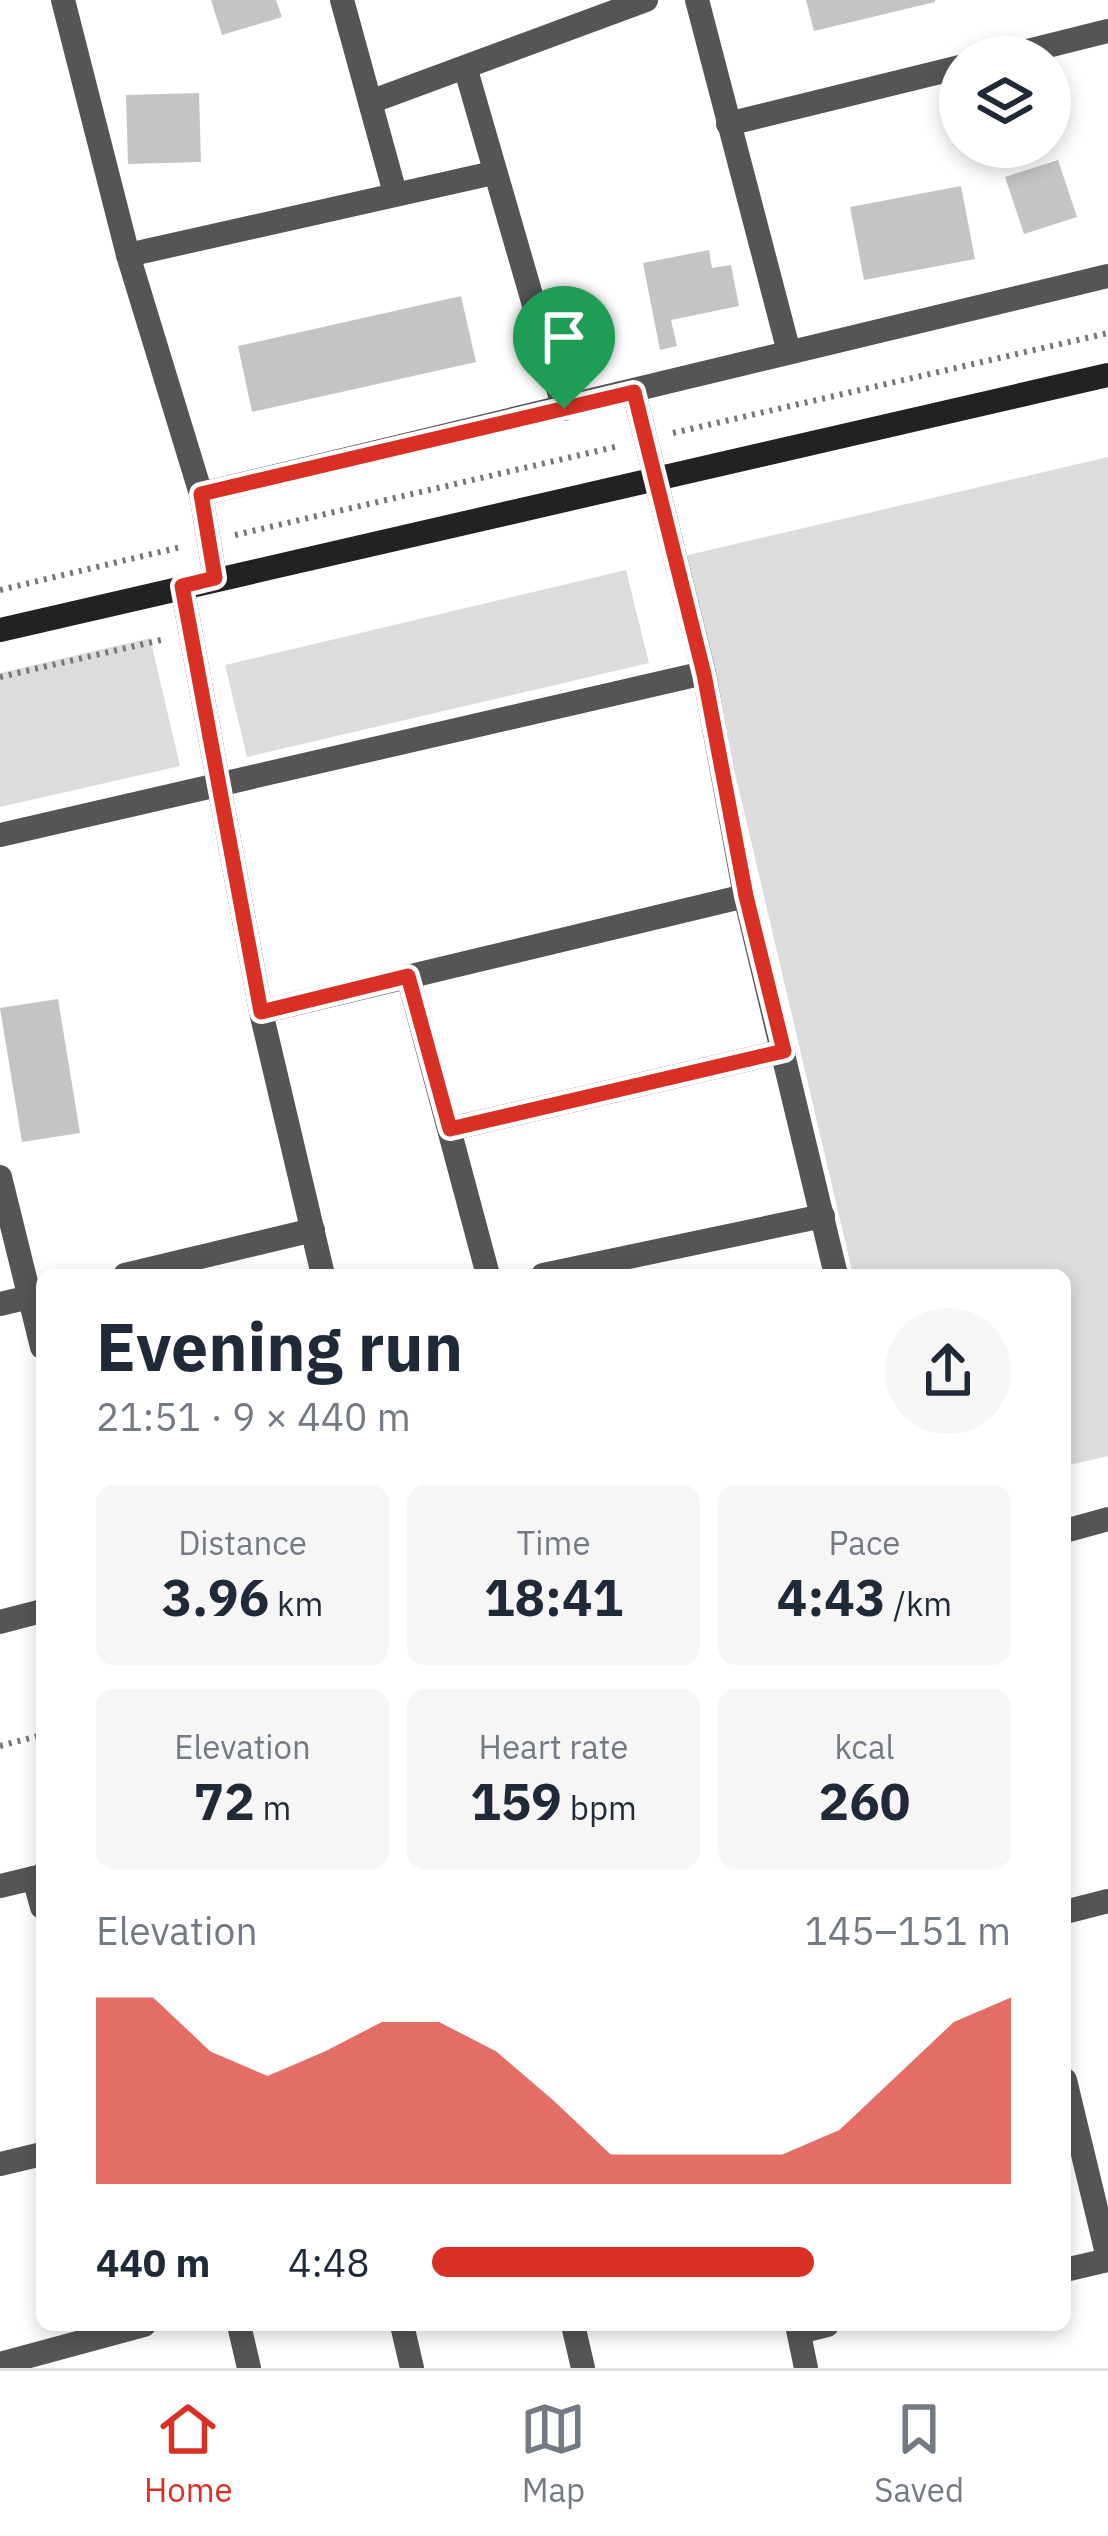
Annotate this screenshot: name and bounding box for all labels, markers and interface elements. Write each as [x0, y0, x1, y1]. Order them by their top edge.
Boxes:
map controls [939, 36, 1071, 168]
button: layers [939, 36, 1071, 168]
pin [513, 286, 615, 409]
icon: arrive [531, 304, 597, 370]
text: Evening run [96, 1303, 463, 1389]
button: share [885, 1308, 1011, 1434]
text: 21:51 · 9 × 440 m [96, 1391, 411, 1442]
text: Distance [178, 1521, 307, 1564]
text: Time [516, 1521, 591, 1564]
text: Pace [829, 1521, 900, 1564]
text: 3.96 [162, 1564, 269, 1630]
text: 18:41 [484, 1564, 623, 1630]
text: 4:43 [777, 1564, 886, 1630]
text: km [269, 1582, 323, 1625]
text: /km [886, 1582, 952, 1625]
text: Elevation [174, 1725, 311, 1768]
text: Heart rate [479, 1725, 628, 1768]
text: kcal [834, 1725, 895, 1768]
text: 72 [194, 1768, 255, 1834]
text: 159 [470, 1768, 562, 1834]
text: 260 [819, 1768, 910, 1834]
text: m [255, 1786, 291, 1829]
text: bpm [562, 1786, 637, 1829]
text: Elevation [96, 1905, 258, 1956]
text: 145–151 m [804, 1905, 1011, 1956]
text: 440 m [96, 2237, 210, 2288]
text: 4:48 [288, 2237, 370, 2288]
tab: Home [144, 2396, 233, 2511]
tab: Map [520, 2396, 586, 2511]
tab: Saved [874, 2396, 964, 2511]

